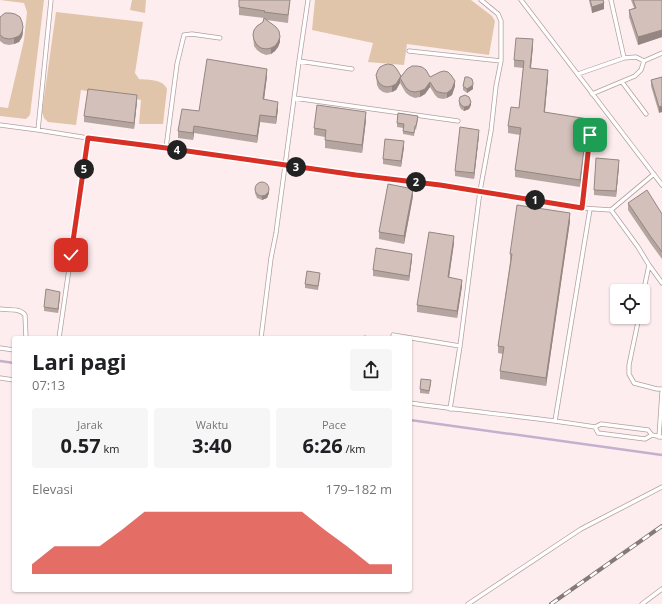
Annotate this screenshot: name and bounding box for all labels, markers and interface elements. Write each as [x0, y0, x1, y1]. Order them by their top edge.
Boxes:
pin [573, 118, 607, 152]
icon: arrive [579, 124, 601, 146]
pin: 4 [167, 140, 187, 160]
text: 4 [174, 142, 180, 157]
pin: 3 [286, 157, 306, 177]
pin: 5 [74, 159, 94, 179]
text: 3 [293, 159, 299, 174]
text: 5 [81, 161, 87, 176]
pin: 2 [406, 172, 426, 192]
text: 2 [413, 174, 419, 189]
pin: 1 [525, 190, 545, 210]
text: 1 [532, 192, 538, 207]
pin [54, 238, 88, 272]
icon: check [60, 244, 82, 266]
map controls [610, 284, 650, 324]
button: locate [610, 284, 650, 324]
text: Lari pagi [32, 346, 127, 376]
button: share [350, 349, 392, 391]
text: 07:13 [32, 376, 65, 394]
text: Jarak [77, 417, 103, 432]
text: Waktu [196, 417, 228, 432]
text: Pace [322, 417, 346, 432]
text: 0.57 [61, 432, 101, 459]
text: 3:40 [192, 432, 232, 459]
text: 6:26 [303, 432, 343, 459]
text: km [101, 441, 119, 456]
text: /km [343, 441, 365, 456]
text: Elevasi [32, 480, 73, 498]
text: 179–182 m [325, 480, 392, 498]

